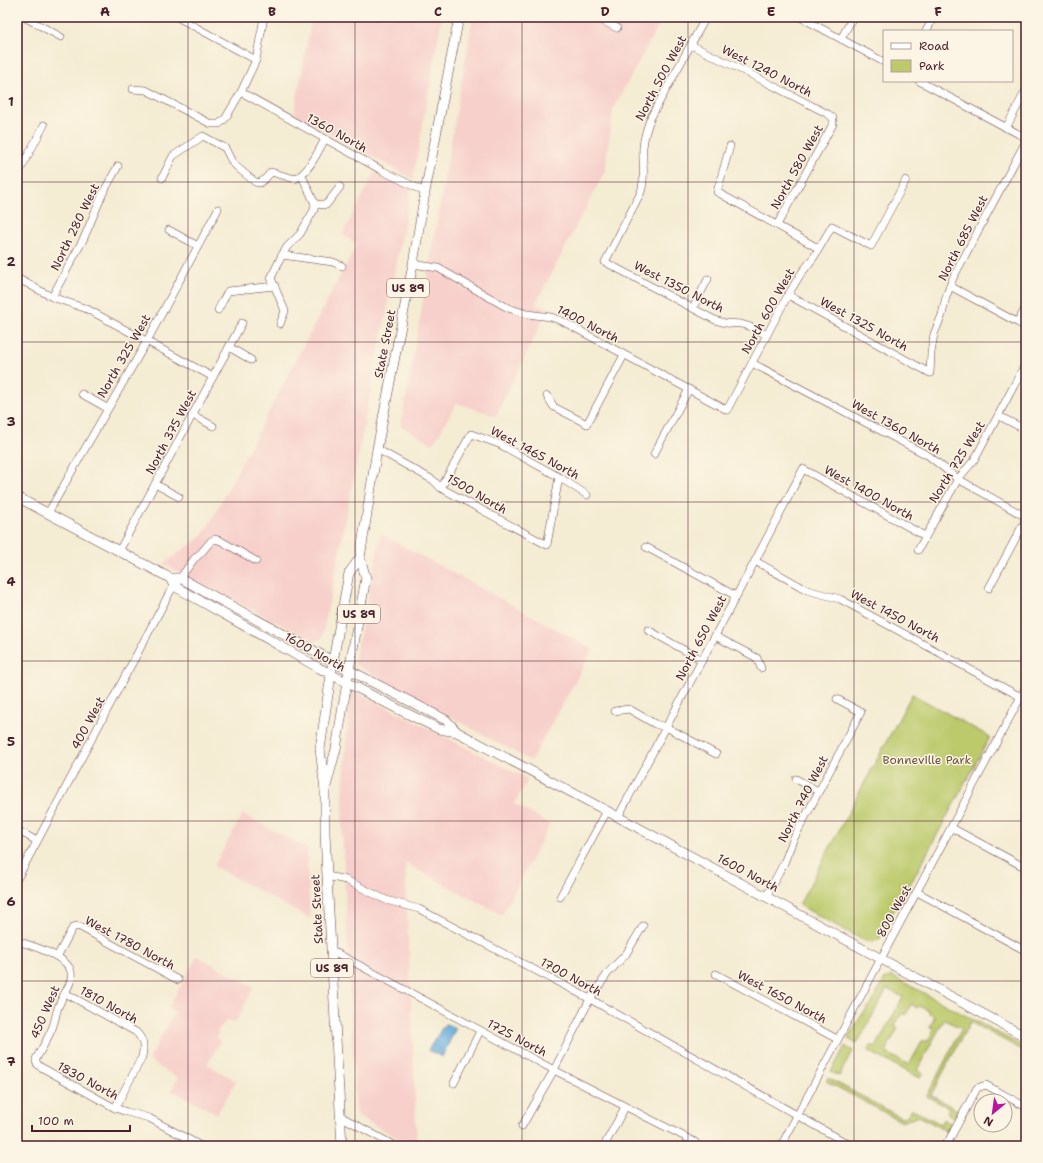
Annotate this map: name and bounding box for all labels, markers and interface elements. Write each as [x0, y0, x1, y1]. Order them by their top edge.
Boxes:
text: A [100, 3, 110, 20]
text: B [268, 3, 276, 20]
text: C [434, 3, 442, 20]
text: D [600, 3, 610, 20]
text: E [767, 3, 776, 20]
text: F [934, 3, 942, 20]
legend [883, 30, 1013, 82]
street label: North 500 West [632, 32, 690, 124]
text: Road [919, 38, 950, 54]
street label: West 1240 North [719, 41, 815, 101]
text: Park [919, 58, 945, 74]
text: 1 [8, 93, 14, 110]
street label: 1360 North [304, 110, 370, 156]
street label: North 580 West [767, 122, 827, 212]
street label: North 280 West [47, 181, 103, 273]
street label: North 685 West [934, 192, 992, 284]
text: 2 [6, 253, 16, 270]
street label: West 1350 North [631, 257, 727, 317]
street label: North 600 West [738, 265, 798, 357]
road number: US 89 [387, 279, 429, 297]
street label: West 1325 North [817, 293, 911, 355]
street label: 1400 North [554, 302, 622, 346]
street label: State Street [370, 308, 400, 380]
street label: North 325 West [94, 311, 154, 401]
street label: North 375 West [142, 387, 200, 477]
street label: West 1360 North [848, 396, 944, 458]
text: 3 [6, 413, 16, 430]
street label: North 725 West [925, 418, 989, 506]
street label: West 1465 North [488, 423, 582, 483]
street label: West 1400 North [821, 462, 917, 524]
street label: 1500 North [444, 470, 510, 518]
text: 4 [6, 573, 16, 590]
street label: West 1450 North [848, 586, 942, 646]
street label: North 650 West [672, 593, 730, 683]
road number: US 89 [338, 605, 380, 623]
street label: 1600 North [282, 629, 348, 675]
street label: 400 West [67, 694, 109, 752]
text: 5 [7, 733, 15, 750]
park label: Bonneville Park [883, 752, 972, 768]
street label: North 740 West [774, 753, 832, 845]
street label: 1600 North [714, 850, 782, 896]
street label: State Street [307, 874, 327, 944]
street label: 800 West [873, 882, 915, 940]
text: 6 [6, 893, 16, 910]
street label: West 1780 North [82, 913, 178, 973]
street label: 1700 North [538, 954, 604, 1000]
road number: US 89 [311, 959, 353, 977]
street label: West 1650 North [735, 967, 829, 1027]
street label: 450 West [27, 983, 63, 1041]
street label: 1810 North [77, 983, 141, 1027]
street label: 1725 North [484, 1016, 550, 1060]
text: 7 [6, 1053, 16, 1070]
street label: 1830 North [55, 1058, 121, 1104]
north arrow [973, 1093, 1013, 1133]
scale bar [32, 1107, 130, 1133]
text: N [981, 1112, 996, 1130]
text: 100 m [38, 1113, 74, 1129]

